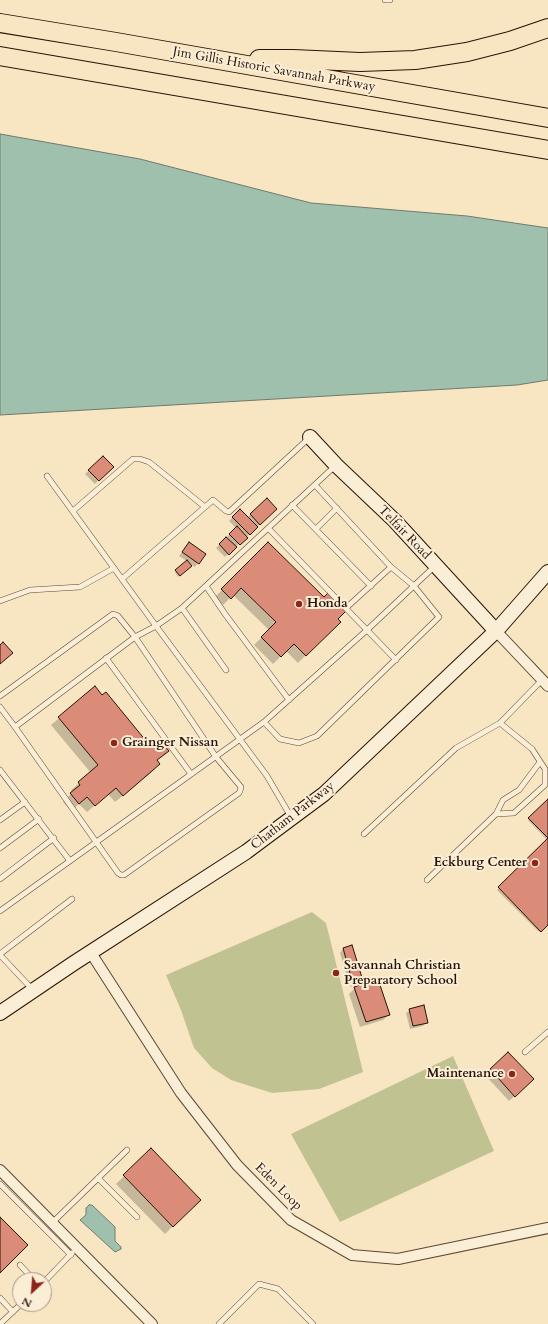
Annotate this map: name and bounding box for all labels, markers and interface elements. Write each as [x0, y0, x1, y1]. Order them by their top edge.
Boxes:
street label: Jim Gillis Historic Savannah Parkway [171, 44, 377, 96]
street label: Telfair Road [374, 503, 434, 563]
place label: Honda [307, 596, 348, 612]
marker: Honda [294, 599, 304, 609]
place label: Grainger Nissan [122, 735, 219, 751]
marker: Grainger Nissan [109, 738, 119, 748]
street label: Chatham Parkway [248, 778, 338, 854]
place label: Eckburg Center [433, 855, 527, 871]
marker: Eckburg Center [530, 858, 540, 868]
place label: Savannah Christian Preparatory School [344, 958, 461, 989]
marker: Savannah Christian Preparatory School [331, 968, 341, 978]
place label: Maintenance [427, 1066, 504, 1082]
marker: Maintenance [507, 1069, 517, 1079]
street label: Eden Loop [251, 1160, 305, 1214]
north arrow [12, 1272, 52, 1312]
text: N [19, 1294, 35, 1311]

